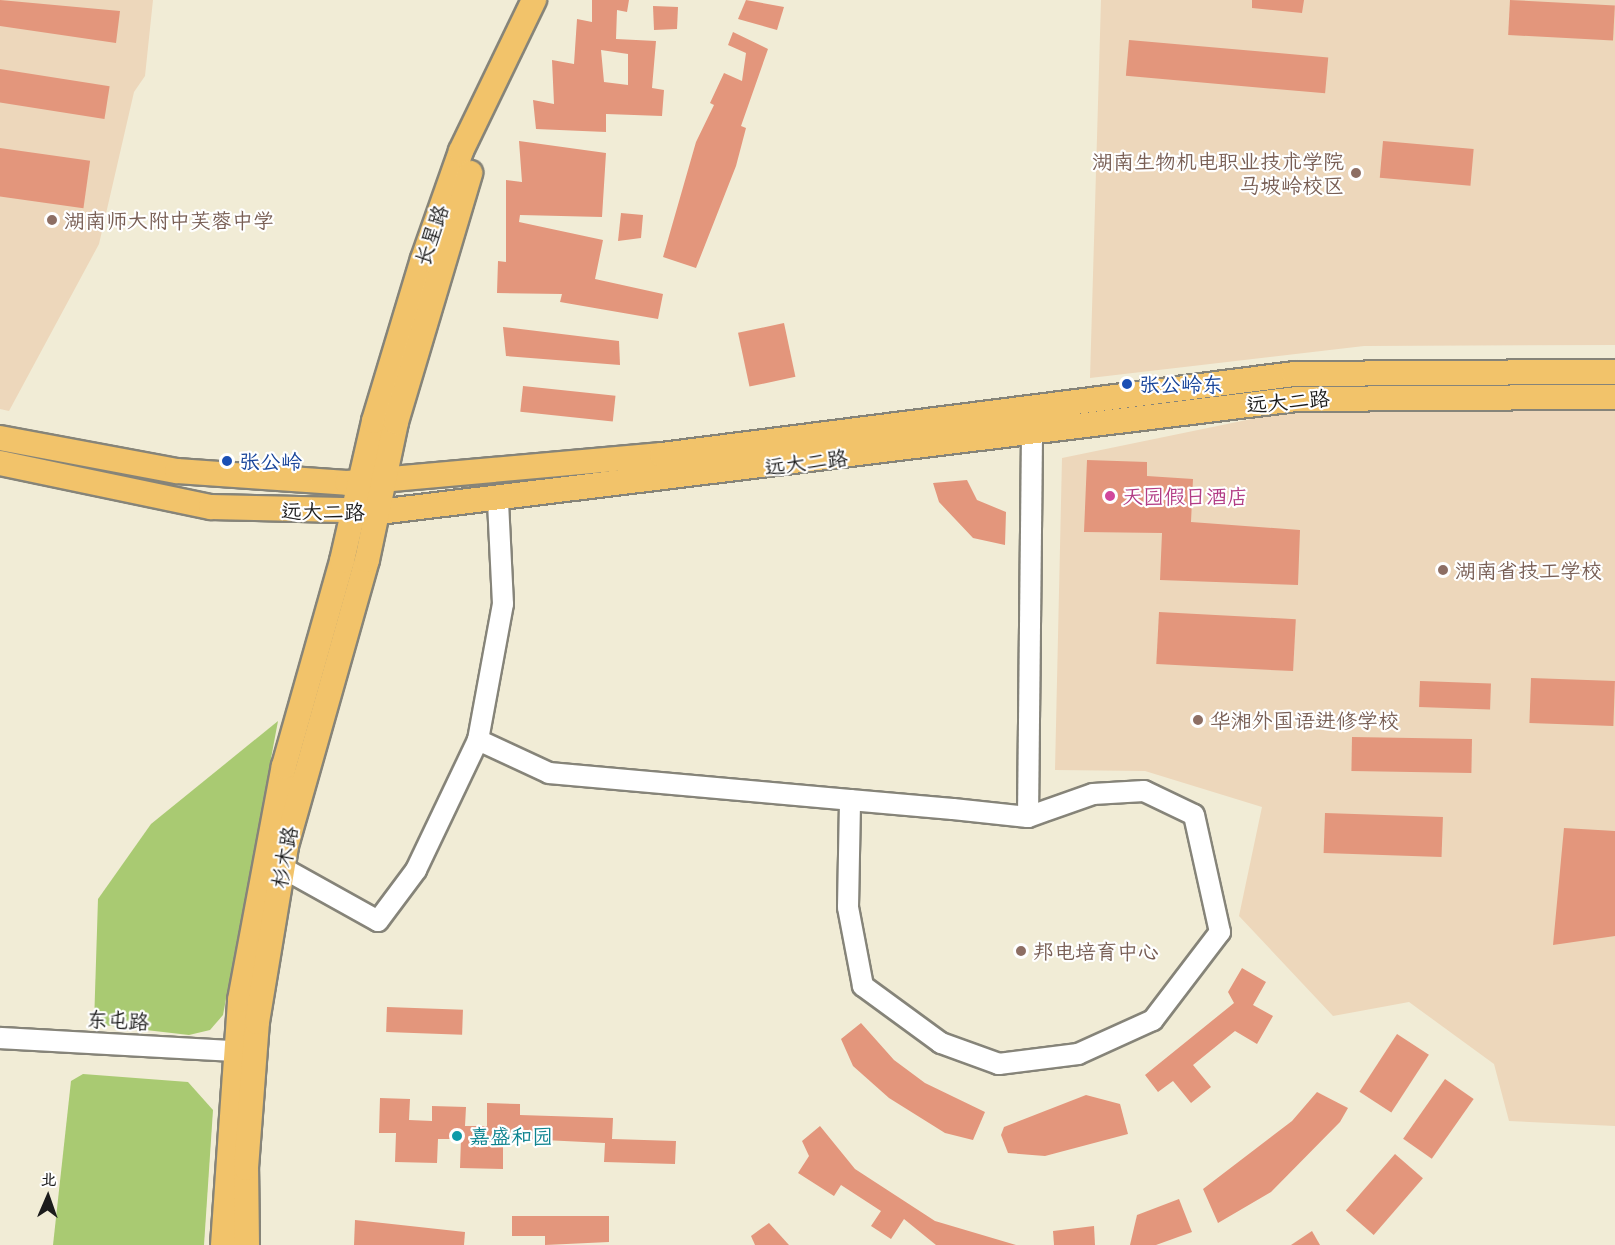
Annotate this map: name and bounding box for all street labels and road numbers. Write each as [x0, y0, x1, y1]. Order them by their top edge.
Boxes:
street label: 长星路 [409, 201, 453, 269]
street label: 远大二路 [1245, 385, 1331, 417]
street label: 远大二路 [763, 444, 849, 480]
street label: 远大二路 [281, 498, 365, 524]
street label: 杉木路 [266, 824, 302, 890]
street label: 东屯路 [86, 1006, 150, 1034]

